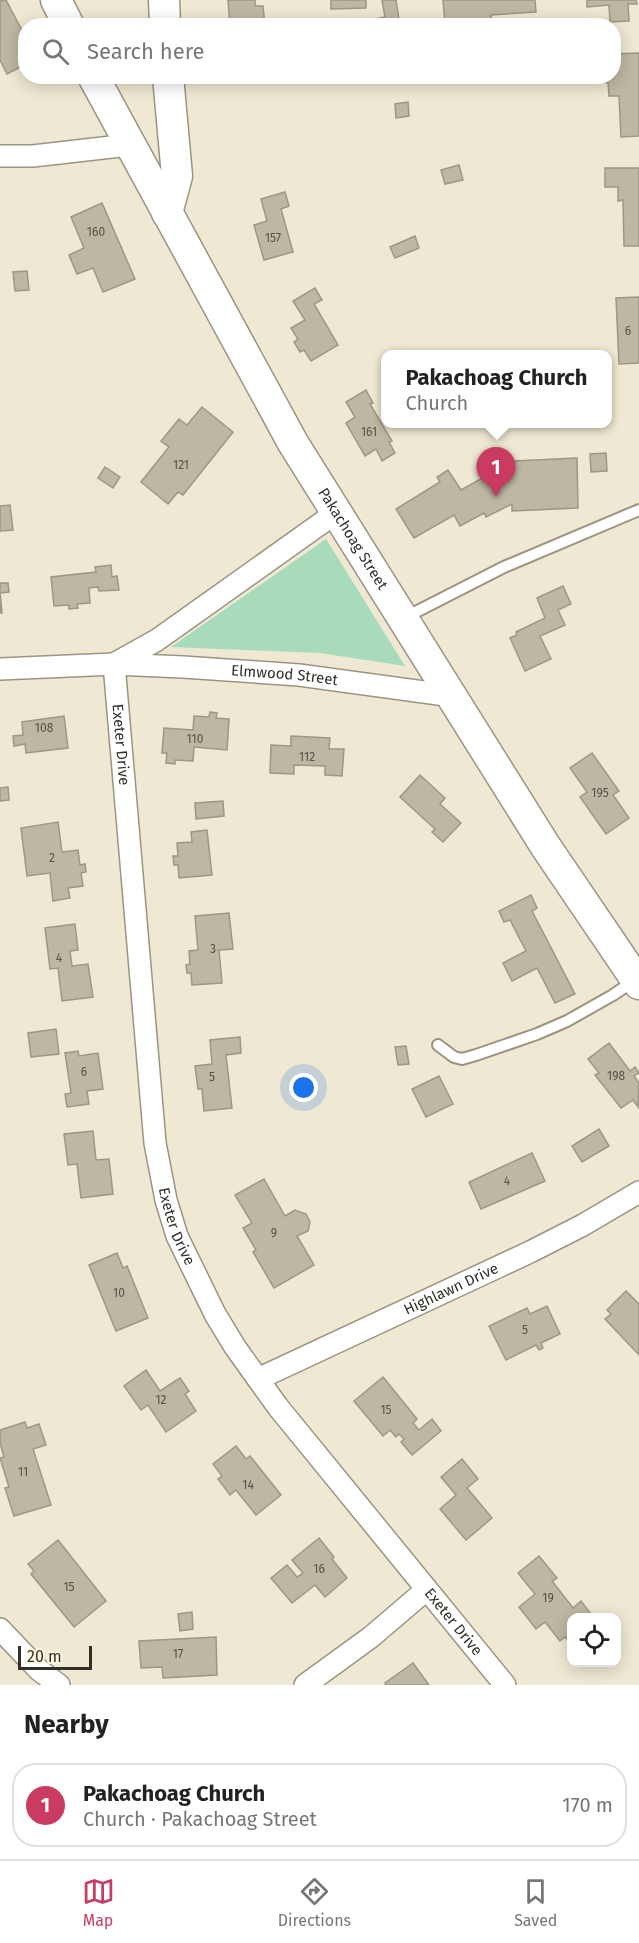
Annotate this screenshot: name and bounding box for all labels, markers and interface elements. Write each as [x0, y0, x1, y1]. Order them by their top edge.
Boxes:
search box [18, 18, 621, 84]
icon: search [39, 35, 72, 68]
text: Search here [87, 38, 205, 65]
house number: 160 [87, 225, 105, 239]
house number: 157 [265, 231, 281, 245]
house number: 6 [625, 324, 631, 338]
popup [381, 350, 612, 428]
text: Pakachoag Church [405, 364, 588, 391]
text: Church [405, 391, 468, 415]
house number: 161 [361, 425, 377, 439]
pin: 1 [476, 448, 516, 497]
house number: 121 [173, 458, 189, 472]
street label: Pakachoag Street [314, 485, 392, 594]
street label: Elmwood Street [230, 661, 340, 689]
street label: Exeter Drive [108, 703, 133, 786]
house number: 108 [35, 721, 54, 735]
house number: 110 [187, 732, 204, 746]
house number: 112 [299, 750, 315, 764]
house number: 195 [591, 786, 609, 800]
house number: 2 [49, 851, 55, 865]
house number: 3 [210, 942, 216, 956]
house number: 4 [56, 951, 63, 965]
house number: 6 [81, 1065, 87, 1079]
house number: 198 [607, 1069, 625, 1083]
house number: 5 [209, 1070, 215, 1084]
your location [289, 1073, 318, 1102]
house number: 4 [504, 1174, 511, 1188]
street label: Exeter Drive [155, 1186, 199, 1268]
house number: 9 [271, 1226, 277, 1240]
street label: Highlawn Drive [401, 1259, 501, 1319]
house number: 10 [113, 1286, 125, 1300]
house number: 5 [522, 1323, 528, 1337]
house number: 12 [155, 1393, 167, 1407]
house number: 15 [380, 1403, 392, 1417]
house number: 11 [18, 1465, 28, 1479]
house number: 14 [242, 1478, 254, 1492]
house number: 16 [313, 1562, 325, 1576]
house number: 15 [63, 1580, 75, 1594]
street label: Exeter Drive [421, 1584, 486, 1659]
house number: 19 [542, 1591, 554, 1605]
map controls [567, 1613, 621, 1667]
button: locate [567, 1613, 621, 1667]
scale bar [18, 1643, 92, 1670]
text: 20 m [27, 1647, 62, 1666]
house number: 17 [173, 1647, 183, 1661]
text: Nearby [24, 1709, 109, 1740]
text: Pakachoag Church [83, 1780, 265, 1807]
text: 1 [41, 1793, 50, 1817]
text: 170 m [562, 1793, 613, 1817]
text: Church · Pakachoag Street [83, 1807, 317, 1831]
tab: Map [82, 1875, 115, 1930]
tab: Directions [278, 1875, 351, 1930]
tab: Saved [514, 1875, 557, 1930]

